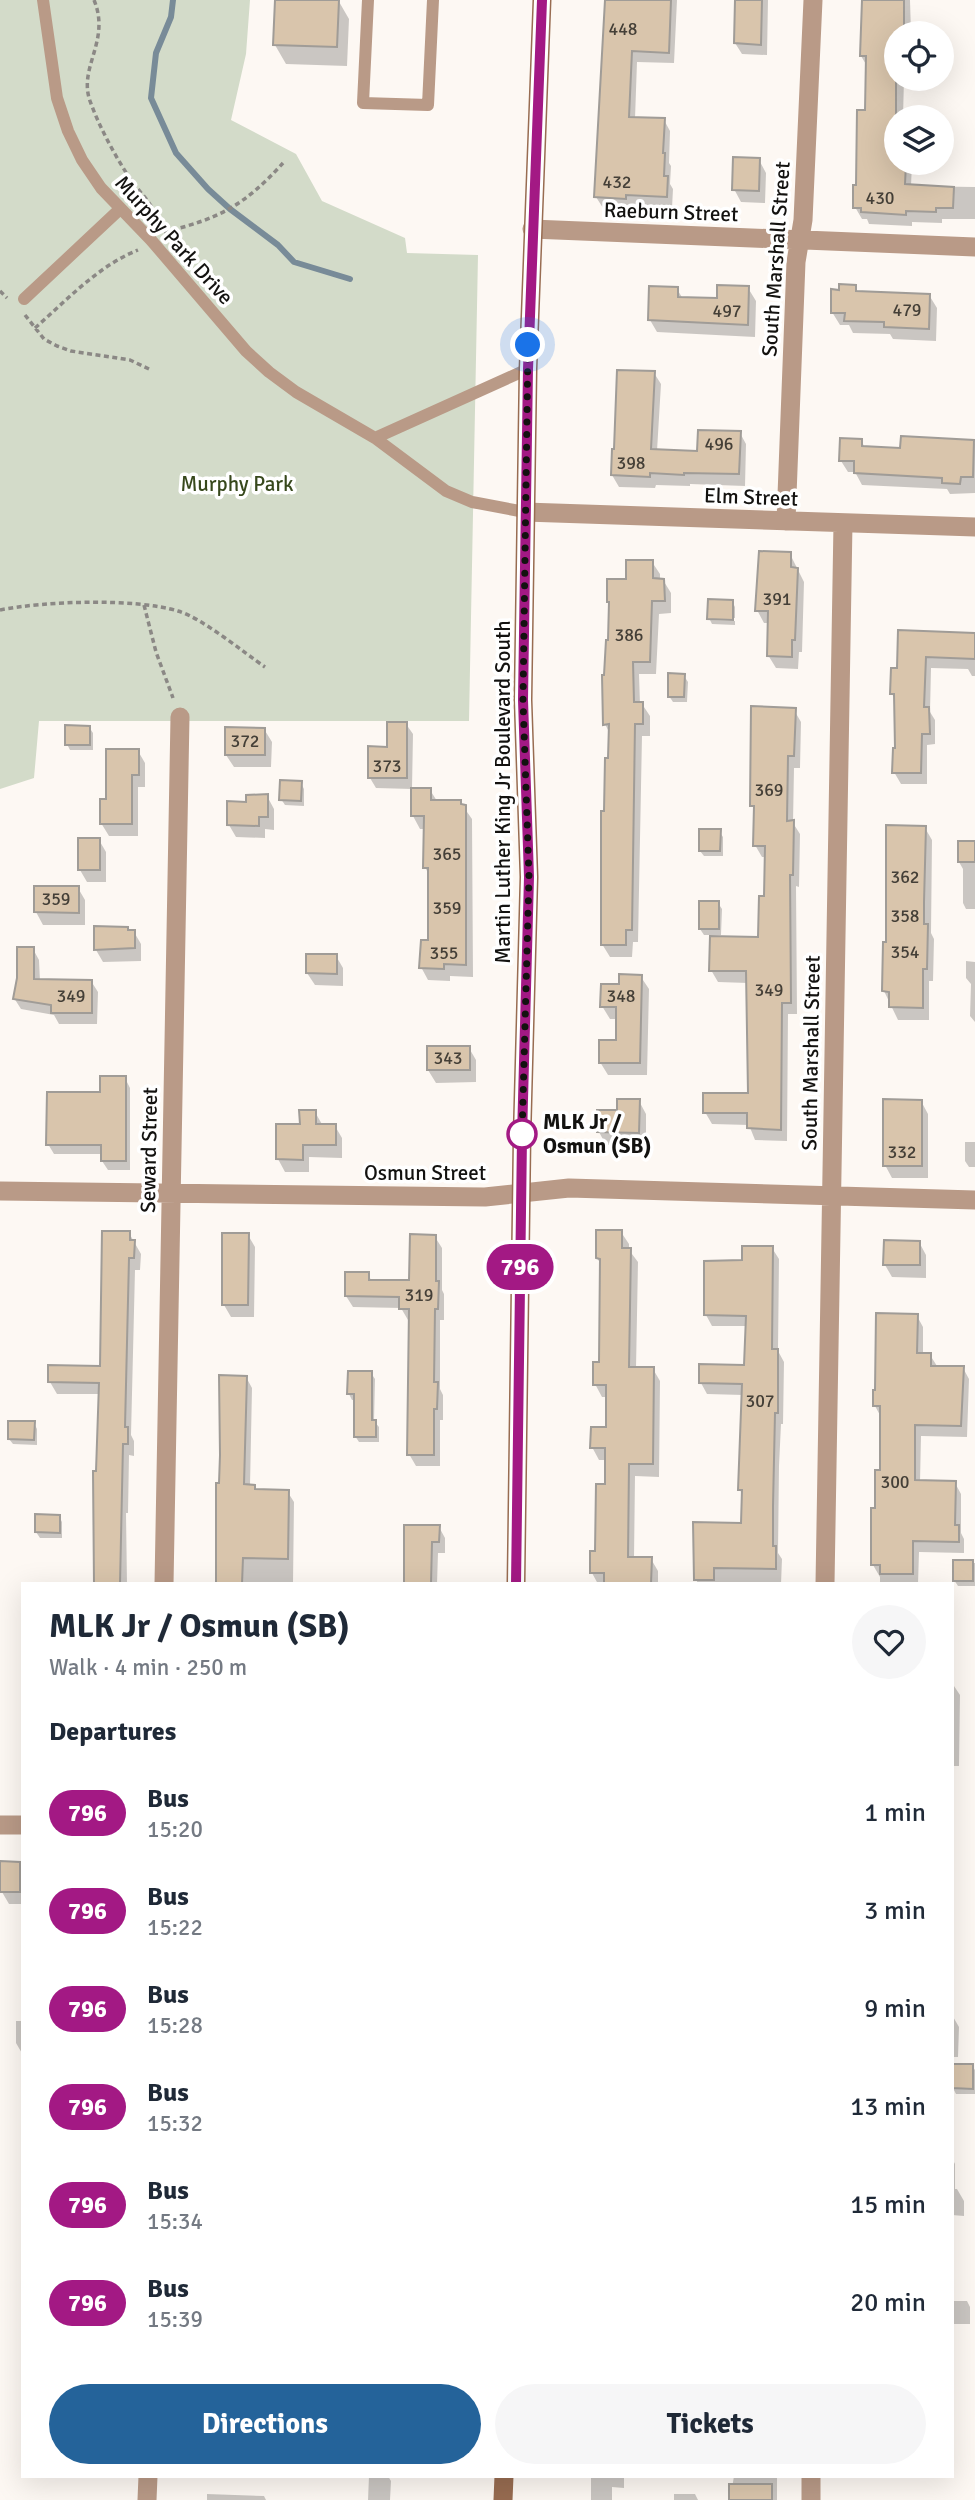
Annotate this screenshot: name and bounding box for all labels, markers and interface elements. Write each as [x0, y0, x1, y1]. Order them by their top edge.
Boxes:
house number: 448 [608, 18, 638, 40]
map controls [884, 21, 954, 175]
button: locate [884, 21, 954, 91]
button: layers [884, 105, 954, 175]
street label: South Marshall Street [756, 161, 796, 357]
street label: Murphy Park Drive [109, 170, 239, 310]
house number: 432 [602, 171, 632, 193]
house number: 430 [865, 187, 895, 209]
street label: Raeburn Street [603, 197, 739, 227]
house number: 479 [892, 299, 922, 321]
house number: 497 [712, 300, 742, 322]
your location [510, 327, 545, 362]
house number: 496 [704, 433, 734, 455]
house number: 398 [616, 452, 646, 474]
park label: Murphy Park [180, 471, 294, 497]
street label: Elm Street [704, 482, 798, 512]
house number: 391 [762, 588, 792, 610]
street label: Martin Luther King Jr Boulevard South [490, 620, 516, 964]
house number: 386 [614, 624, 644, 646]
house number: 372 [230, 730, 260, 752]
house number: 373 [372, 755, 402, 777]
house number: 369 [754, 779, 784, 801]
house number: 365 [432, 843, 462, 865]
house number: 362 [890, 866, 920, 888]
house number: 359 [41, 888, 71, 910]
house number: 359 [432, 897, 462, 919]
house number: 358 [890, 905, 920, 927]
house number: 354 [890, 941, 920, 963]
house number: 355 [429, 942, 459, 964]
street label: South Marshall Street [796, 955, 826, 1151]
house number: 349 [754, 979, 784, 1001]
house number: 349 [56, 985, 86, 1007]
house number: 348 [606, 985, 636, 1007]
house number: 343 [433, 1047, 463, 1069]
street label: Seward Street [135, 1087, 163, 1213]
place label: MLK Jr / Osmun (SB) [543, 1109, 651, 1159]
marker: MLK Jr / Osmun (SB) [507, 1119, 537, 1149]
house number: 332 [887, 1141, 917, 1163]
street label: Osmun Street [364, 1160, 486, 1186]
line badge: 796 [480, 1244, 560, 1290]
text: 796 [501, 1252, 539, 1282]
house number: 319 [404, 1284, 434, 1306]
house number: 307 [745, 1390, 775, 1412]
house number: 300 [880, 1471, 910, 1493]
button: heart [852, 1605, 926, 1679]
text: MLK Jr / Osmun (SB) [49, 1606, 350, 1647]
text: Walk · 4 min · 250 m [49, 1653, 247, 1682]
text: Departures [49, 1716, 176, 1748]
text: Bus [147, 1783, 189, 1815]
text: 1 min [864, 1797, 926, 1829]
text: 796 [68, 1798, 107, 1828]
text: 15:20 [147, 1815, 203, 1844]
text: Bus [147, 1881, 189, 1913]
text: 3 min [864, 1895, 926, 1927]
text: 796 [68, 1896, 107, 1926]
text: 15:22 [147, 1913, 203, 1942]
text: Bus [147, 1979, 189, 2011]
text: 9 min [864, 1993, 926, 2025]
text: 796 [68, 1994, 107, 2024]
text: 15:28 [147, 2011, 203, 2040]
text: Bus [147, 2077, 189, 2109]
text: 13 min [850, 2091, 926, 2123]
text: 796 [68, 2092, 107, 2122]
text: 15:32 [147, 2109, 203, 2138]
text: Bus [147, 2175, 189, 2207]
text: 15 min [850, 2189, 926, 2221]
text: 796 [68, 2190, 107, 2220]
text: 15:34 [147, 2207, 203, 2236]
text: Bus [147, 2273, 189, 2305]
text: 20 min [850, 2287, 926, 2319]
text: 796 [68, 2288, 107, 2318]
text: 15:39 [147, 2305, 203, 2334]
button: Directions [49, 2384, 481, 2464]
button: Tickets [495, 2384, 926, 2464]

